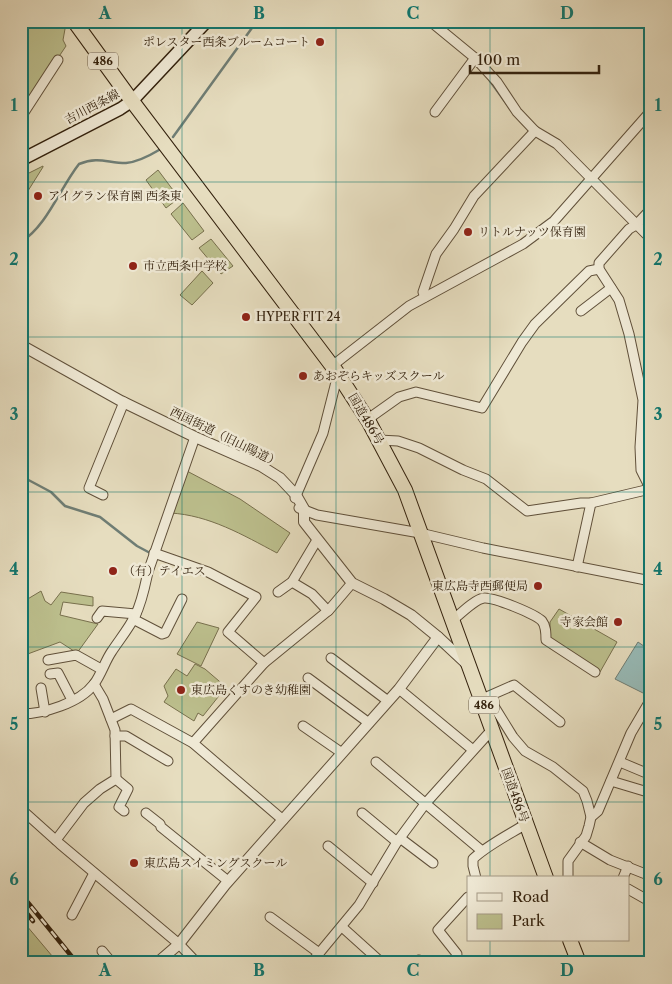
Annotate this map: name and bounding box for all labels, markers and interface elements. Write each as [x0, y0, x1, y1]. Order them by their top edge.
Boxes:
text: A [98, 3, 112, 23]
text: B [253, 3, 265, 23]
text: C [407, 3, 419, 23]
text: D [560, 3, 574, 23]
place label: ポレスター西条ブルームコート [143, 34, 310, 49]
marker: ポレスター西条ブルームコート [314, 36, 326, 48]
scale bar [470, 42, 598, 74]
text: 100 m [477, 50, 520, 69]
road number: 486 [88, 52, 118, 70]
street label: 吉川西条線 [62, 86, 122, 127]
text: 1 [10, 95, 18, 115]
text: 1 [654, 95, 662, 115]
place label: アイグラン保育園 西条東 [48, 188, 182, 203]
marker: アイグラン保育園 西条東 [32, 190, 44, 202]
place label: リトルナッツ保育園 [478, 224, 586, 239]
marker: リトルナッツ保育園 [462, 226, 474, 238]
text: 2 [9, 249, 19, 269]
text: 2 [653, 249, 663, 269]
place label: 市立西条中学校 [143, 258, 227, 273]
marker: 市立西条中学校 [127, 260, 139, 272]
place label: HYPER FIT 24 [256, 309, 340, 324]
marker: HYPER FIT 24 [240, 311, 252, 323]
place label: あおぞらキッズスクール [313, 368, 445, 383]
marker: あおぞらキッズスクール [297, 370, 309, 382]
street label: 国道486号 [345, 390, 388, 447]
text: 3 [9, 404, 19, 424]
street label: 西国街道（旧山陽道） [168, 404, 282, 470]
text: 3 [653, 404, 663, 424]
text: 4 [9, 559, 19, 579]
text: 4 [653, 559, 663, 579]
place label: （有）テイエス [123, 563, 206, 578]
marker: （有）テイエス [107, 565, 119, 577]
place label: 東広島寺西郵便局 [432, 578, 528, 593]
marker: 東広島寺西郵便局 [532, 580, 544, 592]
place label: 寺家会館 [560, 614, 608, 629]
marker: 寺家会館 [612, 616, 624, 628]
place label: 東広島くすのき幼稚園 [191, 682, 311, 697]
marker: 東広島くすのき幼稚園 [175, 684, 187, 696]
road number: 486 [469, 696, 499, 714]
text: 5 [10, 714, 19, 734]
text: 5 [654, 714, 663, 734]
street label: 国道486号 [499, 765, 532, 824]
place label: 東広島スイミングスクール [144, 855, 287, 870]
marker: 東広島スイミングスクール [128, 857, 140, 869]
text: 6 [9, 869, 19, 889]
text: 6 [653, 869, 663, 889]
legend [467, 876, 630, 942]
text: Road [512, 887, 549, 906]
text: Park [512, 911, 546, 930]
text: A [98, 960, 112, 980]
text: B [253, 960, 265, 980]
text: C [407, 960, 419, 980]
text: D [560, 960, 574, 980]

